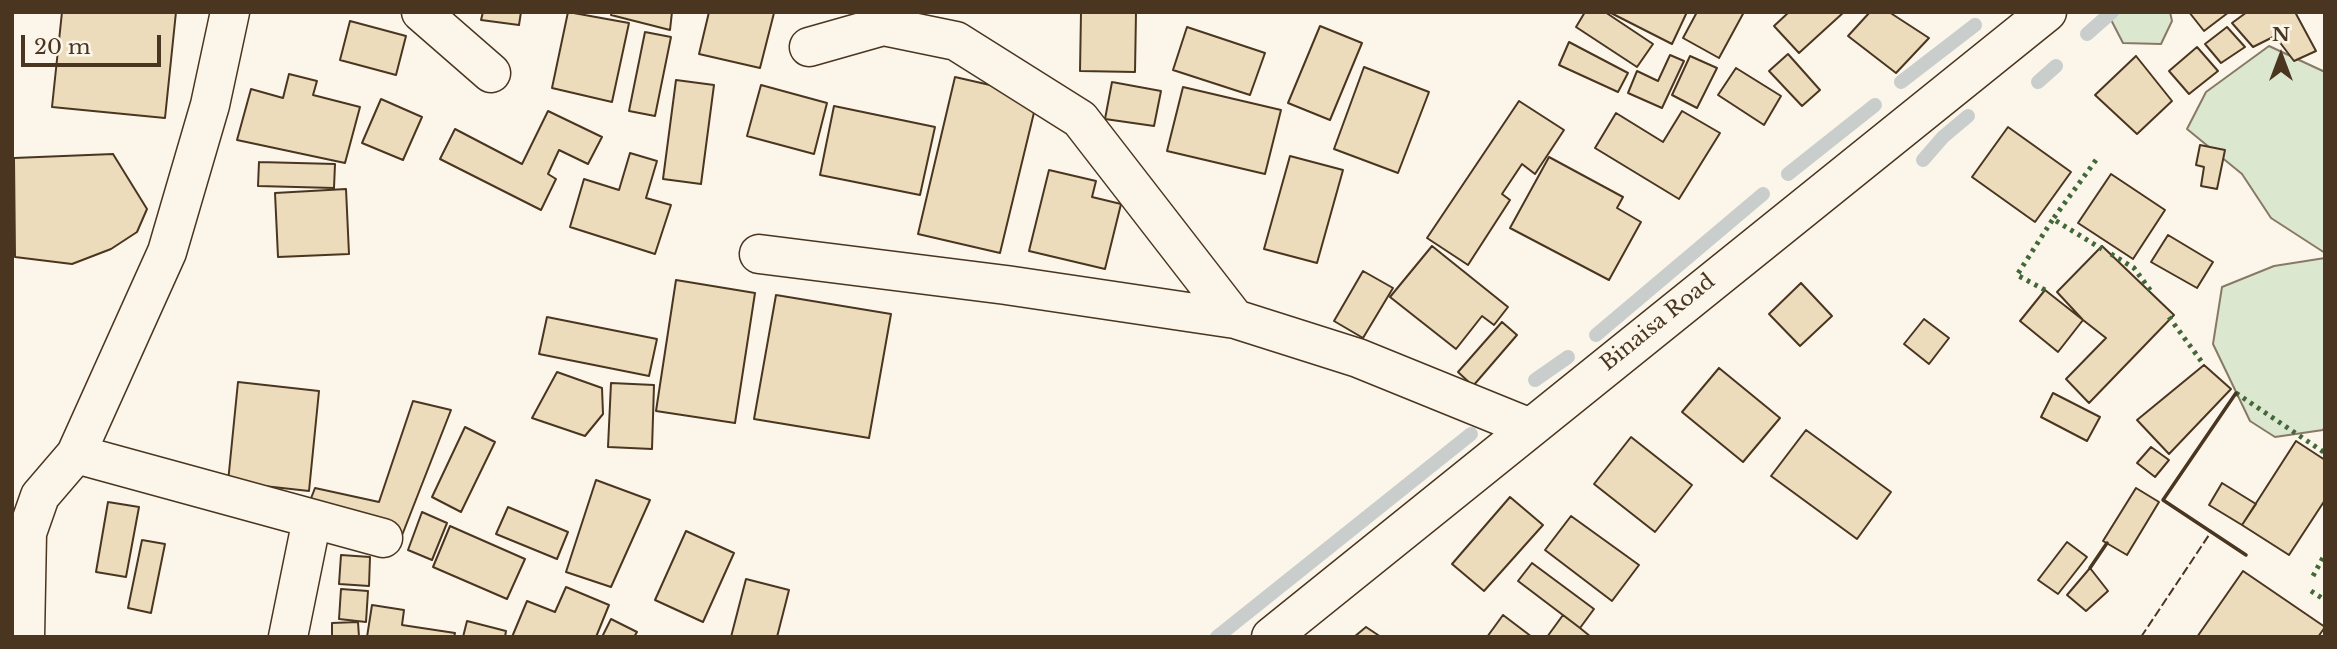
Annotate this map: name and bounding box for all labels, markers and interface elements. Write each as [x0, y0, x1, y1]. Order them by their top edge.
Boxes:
scale bar [24, 21, 164, 65]
north arrow [2246, 21, 2316, 91]
text: N [2272, 23, 2290, 46]
text: 20 m [34, 34, 91, 60]
street label: Binaisa Road [1596, 269, 1720, 377]

